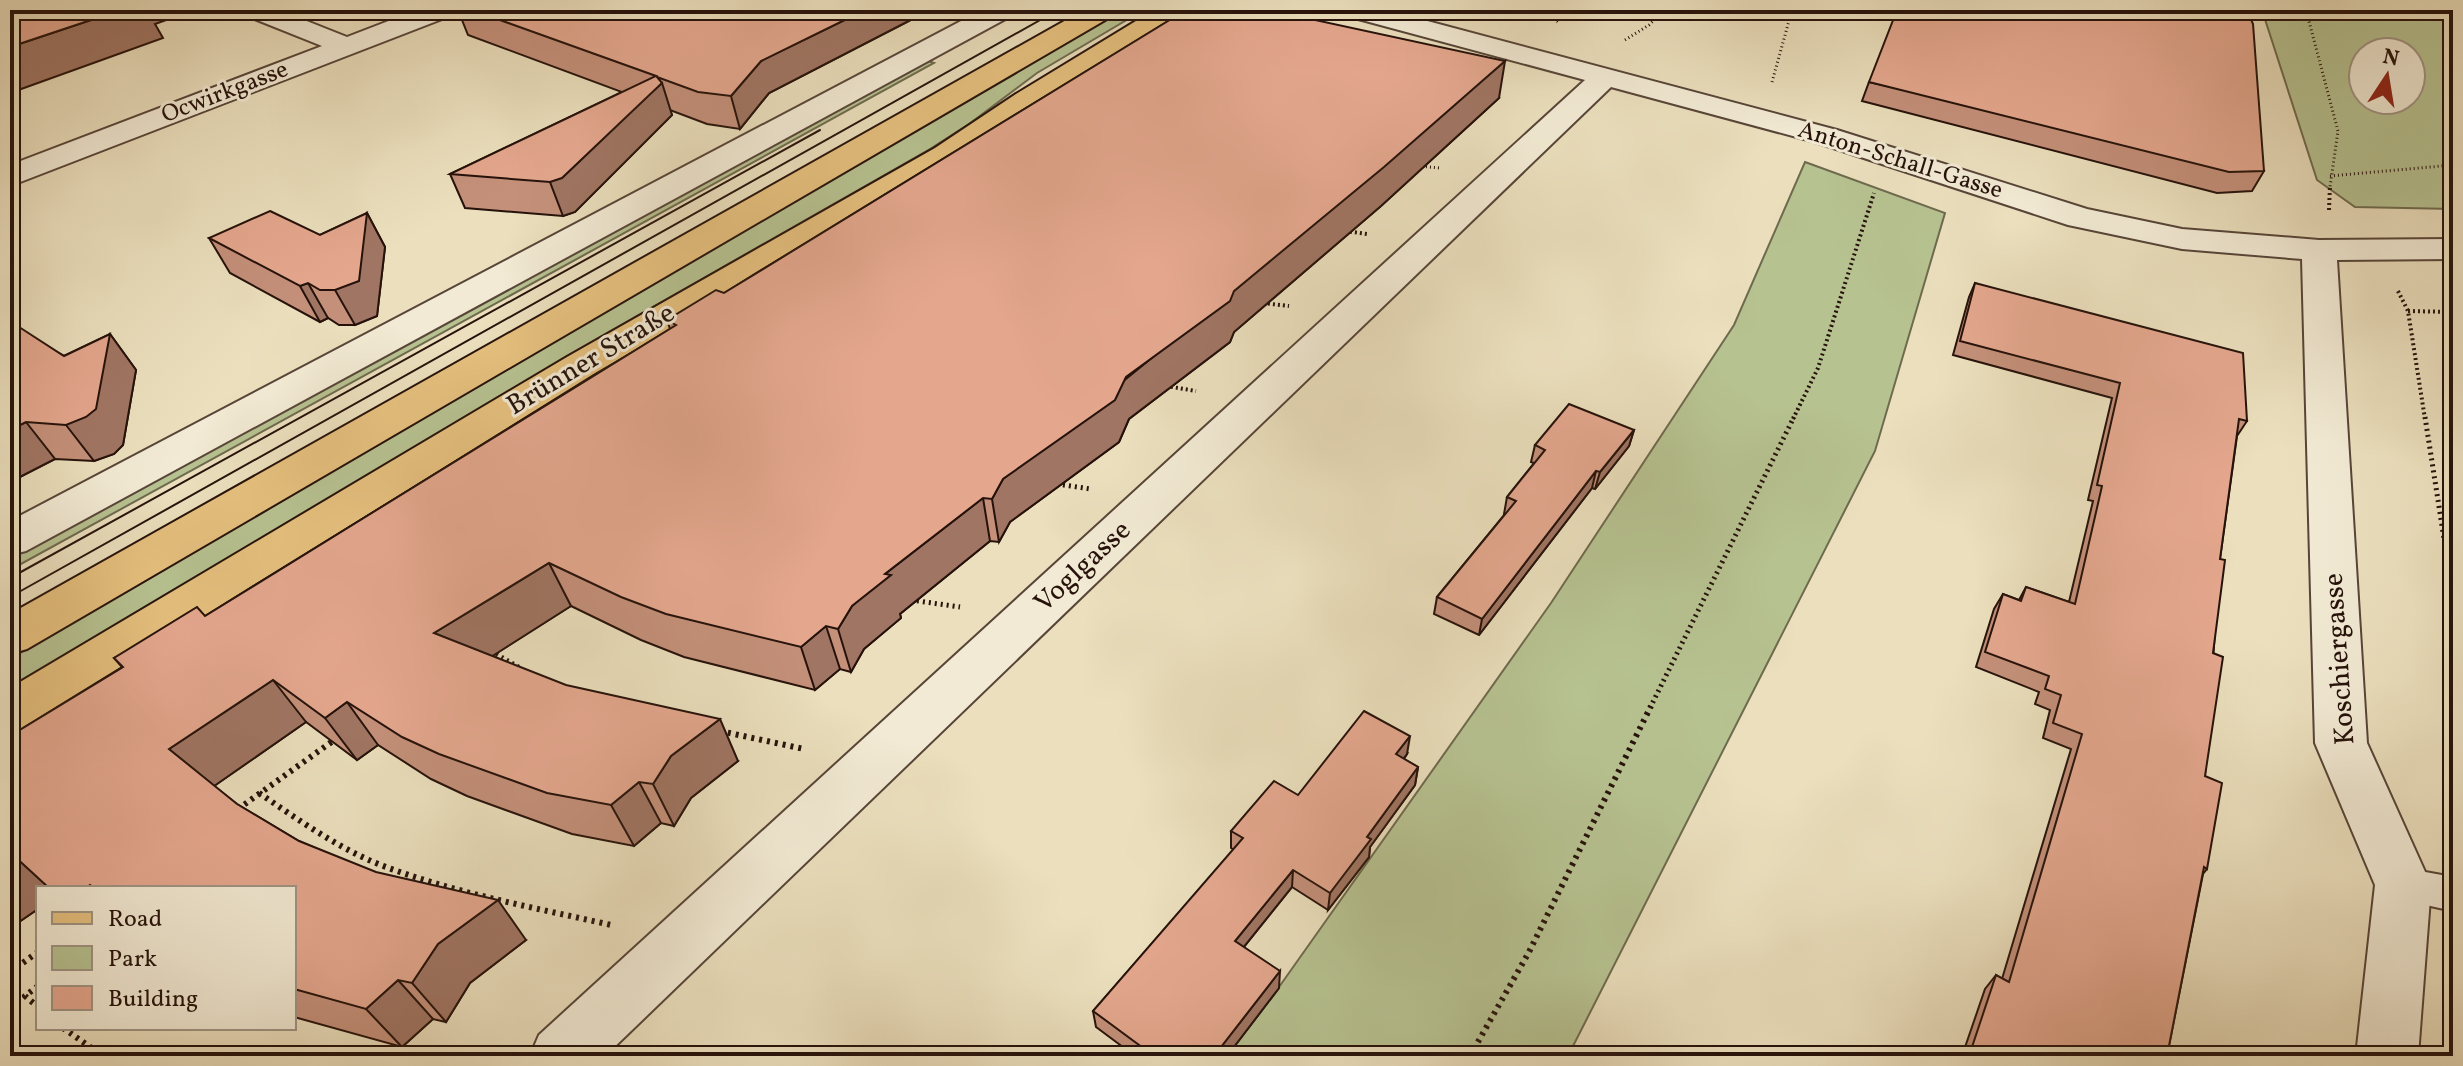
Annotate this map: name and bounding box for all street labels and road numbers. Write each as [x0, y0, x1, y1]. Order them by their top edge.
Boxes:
street label: Ocwirkgasse [157, 53, 293, 133]
street label: Anton-Schall-Gasse [1793, 114, 2007, 208]
street label: Brünner Straße [500, 294, 682, 426]
street label: Voglgasse [1026, 512, 1140, 622]
street label: Koschiergasse [2315, 572, 2365, 746]

